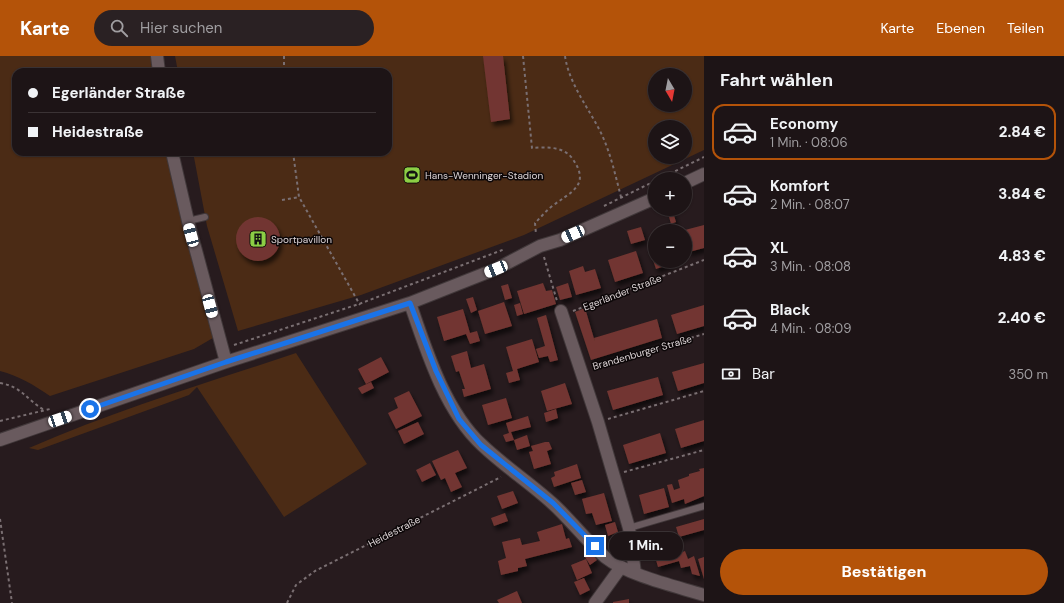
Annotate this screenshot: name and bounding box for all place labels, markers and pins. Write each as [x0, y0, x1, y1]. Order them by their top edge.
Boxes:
sports icon: Hans-Wenninger-Stadion [402, 165, 422, 185]
place label: Hans-Wenninger-Stadion [425, 169, 543, 182]
building icon: Sportpavillon [248, 229, 268, 249]
place label: Sportpavillon [271, 233, 332, 246]

